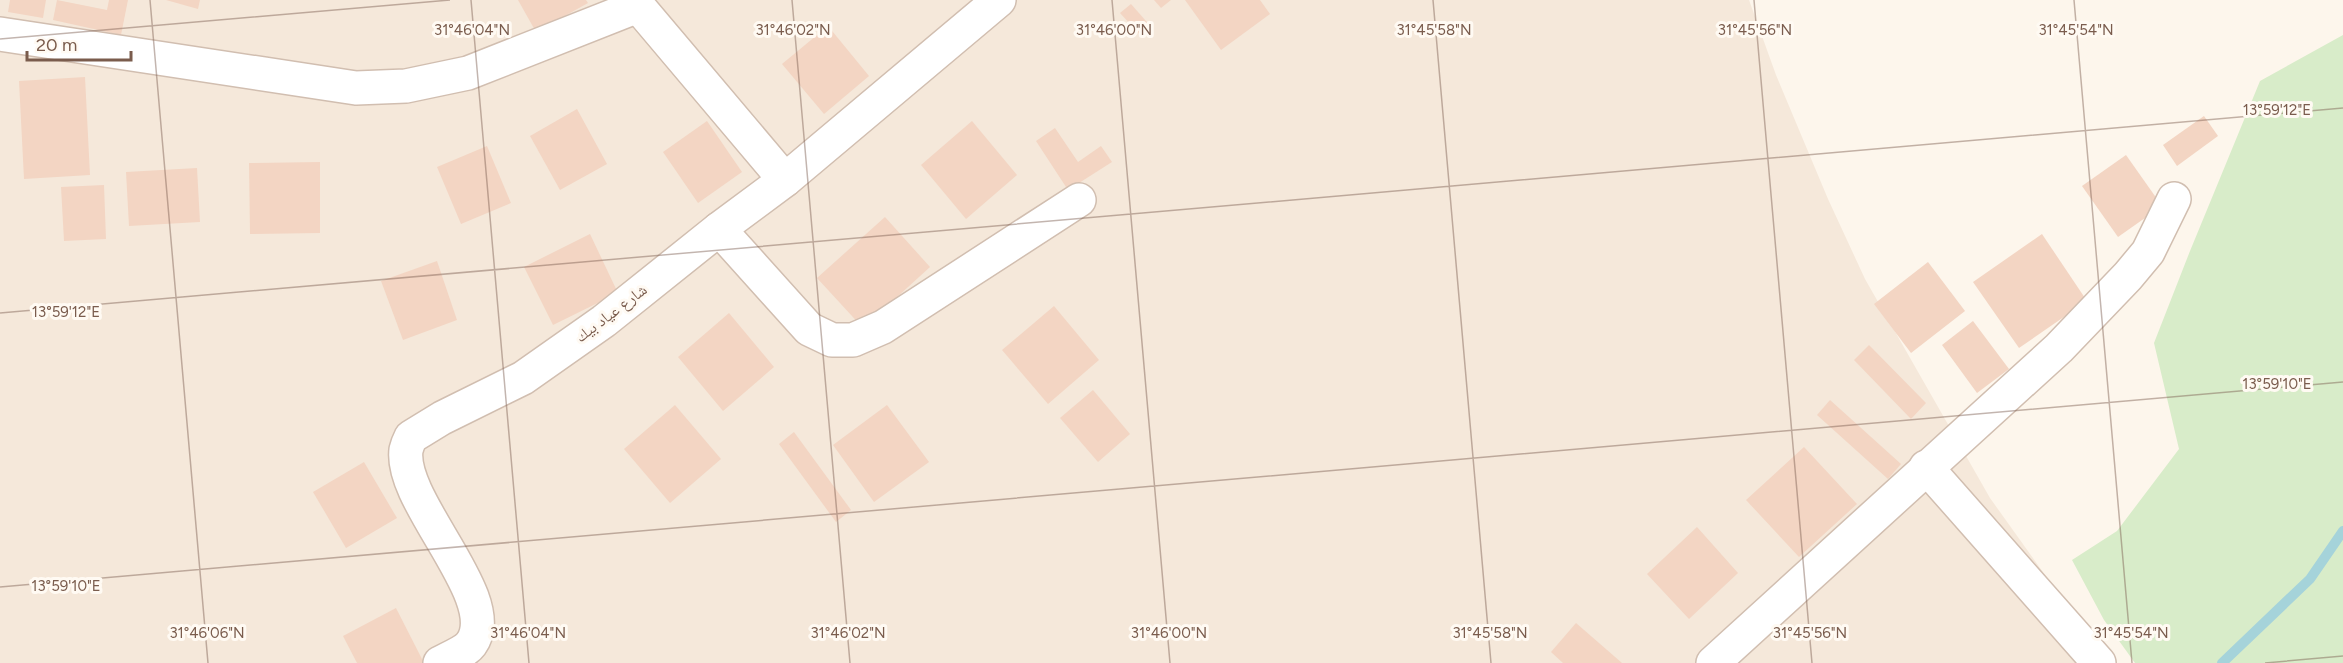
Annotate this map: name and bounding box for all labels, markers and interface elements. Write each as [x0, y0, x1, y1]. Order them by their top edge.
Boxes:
text: 31°46'04"N [434, 21, 510, 39]
text: 31°46'02"N [755, 21, 831, 39]
text: 31°46'00"N [1076, 21, 1152, 39]
text: 31°45'58"N [1396, 21, 1472, 39]
text: 31°45'56"N [1718, 21, 1792, 39]
text: 31°45'54"N [2038, 21, 2114, 39]
scale bar [27, 24, 130, 62]
text: 20 m [36, 34, 77, 56]
text: 13°59'12"E [2243, 101, 2311, 119]
street label: شارع عياد بيك [571, 280, 651, 347]
text: 13°59'12"E [32, 303, 100, 321]
text: 13°59'10"E [2242, 375, 2312, 393]
text: 13°59'10"E [31, 577, 101, 595]
text: 31°46'06"N [169, 624, 245, 642]
text: 31°46'04"N [490, 624, 566, 642]
text: 31°46'02"N [810, 624, 886, 642]
text: 31°46'00"N [1131, 624, 1207, 642]
text: 31°45'58"N [1452, 624, 1528, 642]
text: 31°45'56"N [1773, 624, 1847, 642]
text: 31°45'54"N [2093, 624, 2169, 642]

